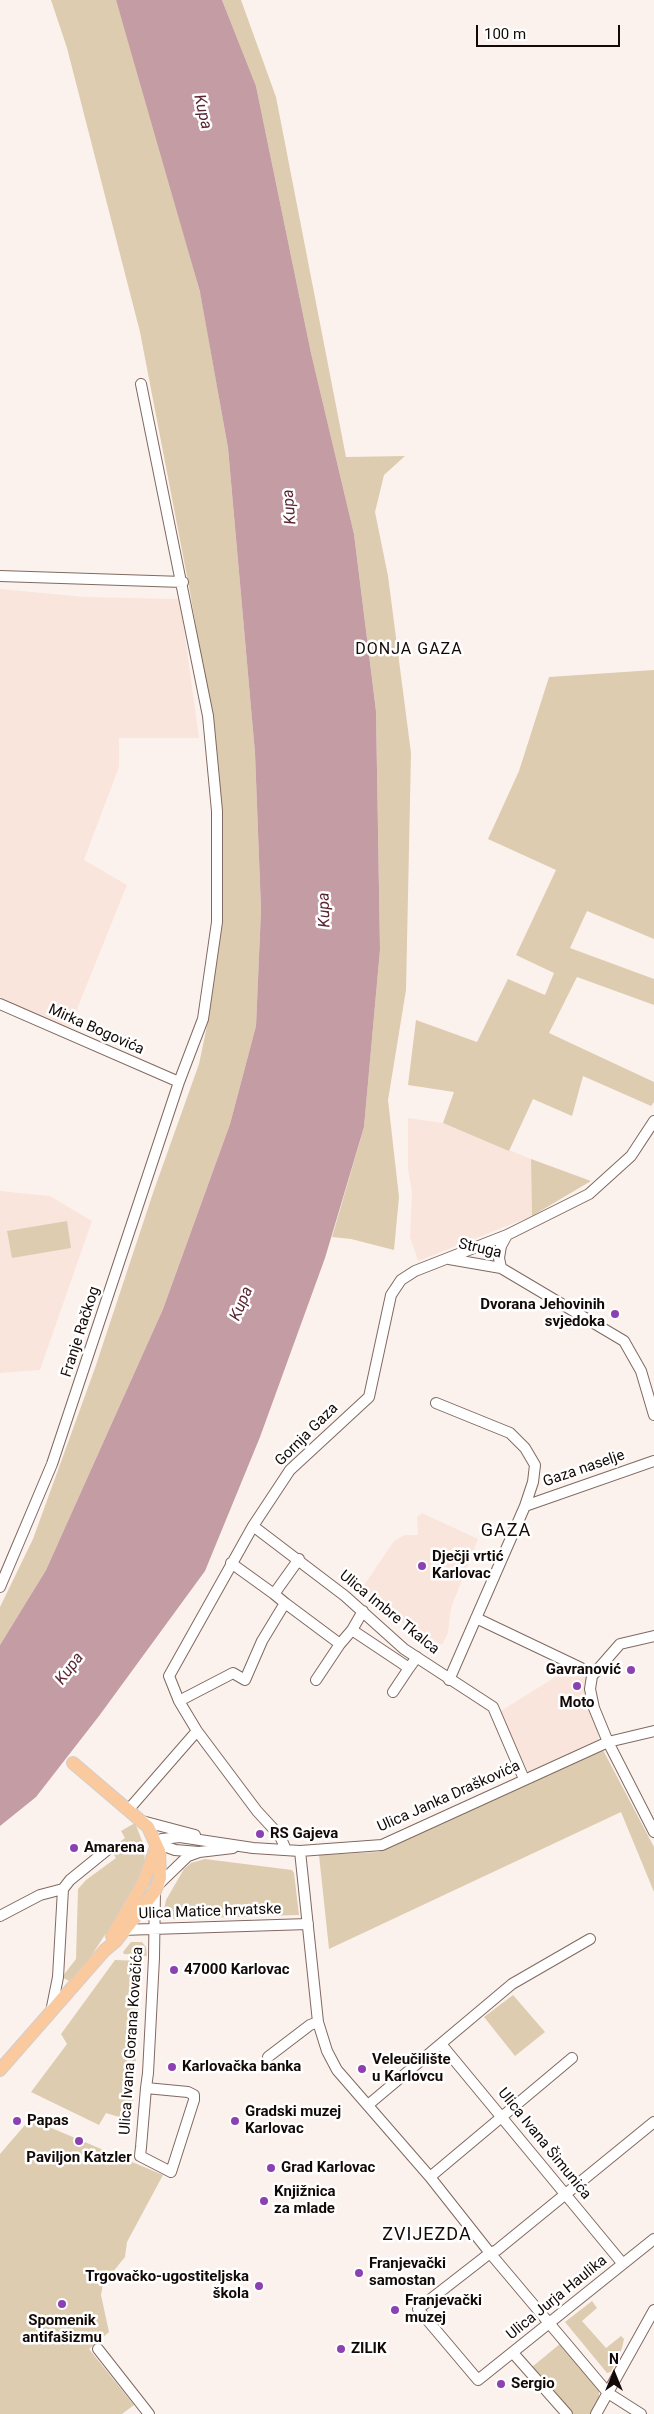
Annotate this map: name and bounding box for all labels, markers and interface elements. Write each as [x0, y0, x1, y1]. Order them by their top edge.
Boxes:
scale bar [479, 15, 623, 47]
text: 100 m [484, 25, 526, 43]
water label: Kupa [189, 93, 215, 131]
water label: Kupa [279, 489, 301, 525]
district label: DONJA GAZA [354, 640, 464, 660]
water label: Kupa [315, 892, 335, 928]
street label: Mirka Bogovića [45, 1001, 147, 1059]
street label: Struga [457, 1235, 503, 1263]
street label: Franje Račkog [58, 1284, 104, 1380]
water label: Kupa [226, 1284, 258, 1324]
place label: Dvorana Jehovinih svjedoka [480, 1296, 605, 1331]
marker: Dvorana Jehovinih svjedoka [609, 1308, 621, 1320]
street label: Gornja Gaza [272, 1400, 342, 1470]
street label: Gaza naselje [541, 1447, 627, 1491]
district label: GAZA [480, 1520, 532, 1542]
place label: Dječji vrtić Karlovac [432, 1548, 503, 1583]
marker: Dječji vrtić Karlovac [416, 1560, 428, 1572]
street label: Ulica Imbre Tkalca [335, 1567, 443, 1659]
water label: Kupa [52, 1649, 88, 1689]
place label: Gavranović [546, 1661, 621, 1679]
marker: Gavranović [625, 1664, 637, 1676]
marker: Moto [571, 1680, 583, 1692]
place label: Moto [560, 1694, 594, 1712]
street label: Ulica Janka Draškovića [375, 1757, 523, 1837]
place label: RS Gajeva [270, 1825, 338, 1843]
marker: RS Gajeva [254, 1828, 266, 1840]
place label: Amarena [84, 1839, 145, 1857]
marker: Amarena [68, 1842, 80, 1854]
street label: Ulica Matice hrvatske [138, 1901, 282, 1923]
street label: Ulica Ivana Gorana Kovačića [116, 1946, 148, 2136]
place label: 47000 Karlovac [184, 1961, 289, 1979]
marker: 47000 Karlovac [168, 1964, 180, 1976]
place label: Veleučilište u Karlovcu [372, 2051, 451, 2086]
place label: Karlovačka banka [182, 2058, 301, 2076]
marker: Karlovačka banka [166, 2061, 178, 2073]
marker: Veleučilište u Karlovcu [356, 2063, 368, 2075]
street label: Ulica Ivana Šimunića [494, 2085, 594, 2203]
place label: Gradski muzej Karlovac [245, 2103, 341, 2138]
place label: Papas [27, 2112, 69, 2130]
marker: Papas [11, 2115, 23, 2127]
marker: Gradski muzej Karlovac [229, 2115, 241, 2127]
marker: Paviljon Katzler [73, 2135, 85, 2147]
place label: Paviljon Katzler [26, 2149, 132, 2167]
place label: Grad Karlovac [281, 2159, 375, 2177]
marker: Grad Karlovac [265, 2162, 277, 2174]
place label: Knjižnica za mlade [274, 2183, 336, 2218]
marker: Knjižnica za mlade [258, 2195, 270, 2207]
district label: ZVIJEZDA [381, 2224, 473, 2246]
street label: Ulica Jurja Haulika [503, 2252, 611, 2344]
place label: Franjevački samostan [369, 2255, 446, 2290]
marker: Franjevački samostan [353, 2267, 365, 2279]
place label: Trgovačko-ugostiteljska škola [85, 2268, 249, 2303]
marker: Trgovačko-ugostiteljska škola [253, 2280, 265, 2292]
place label: Franjevački muzej [405, 2292, 482, 2327]
marker: Spomenik antifašizmu [56, 2298, 68, 2310]
marker: Franjevački muzej [389, 2304, 401, 2316]
place label: Spomenik antifašizmu [22, 2312, 102, 2347]
place label: ZILIK [351, 2340, 387, 2358]
marker: ZILIK [335, 2343, 347, 2355]
north arrow [589, 2349, 639, 2399]
text: N [609, 2351, 619, 2367]
place label: Sergio [511, 2375, 555, 2393]
marker: Sergio [495, 2378, 507, 2390]

